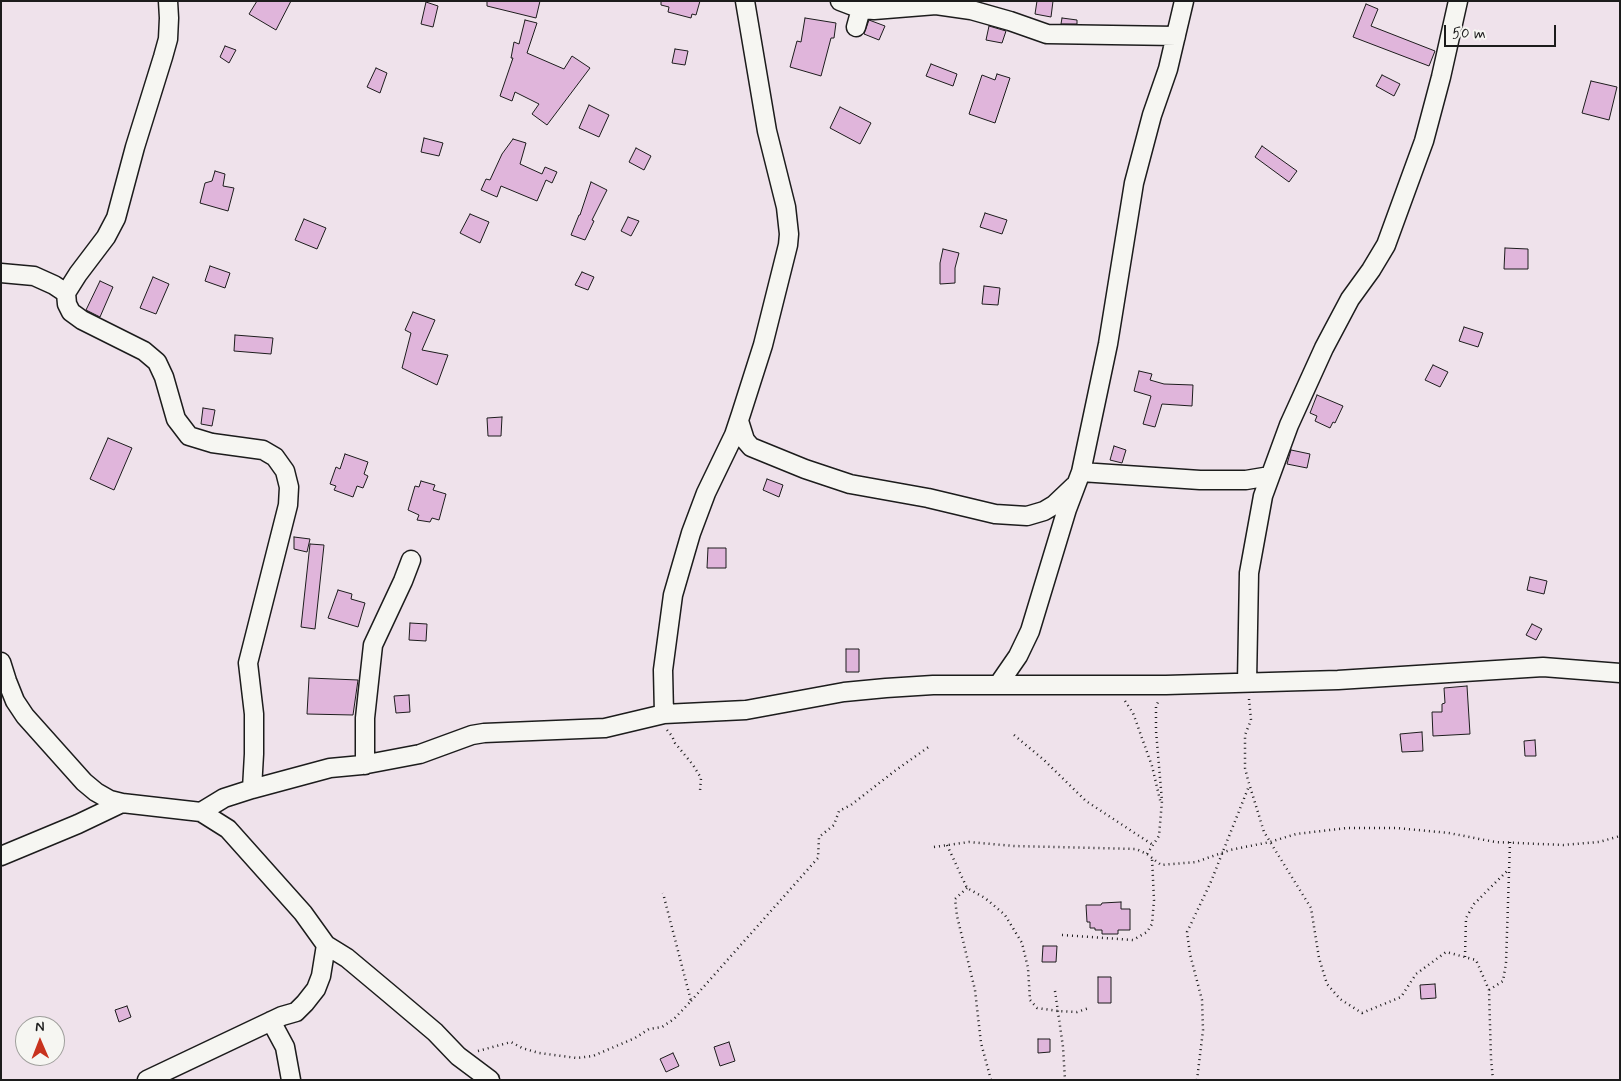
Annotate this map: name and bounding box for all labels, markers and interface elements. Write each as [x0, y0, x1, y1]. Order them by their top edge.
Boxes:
scale bar [1446, 15, 1558, 47]
text: 50 m [1452, 24, 1486, 44]
north arrow [15, 1016, 65, 1066]
text: N [35, 1018, 45, 1036]

